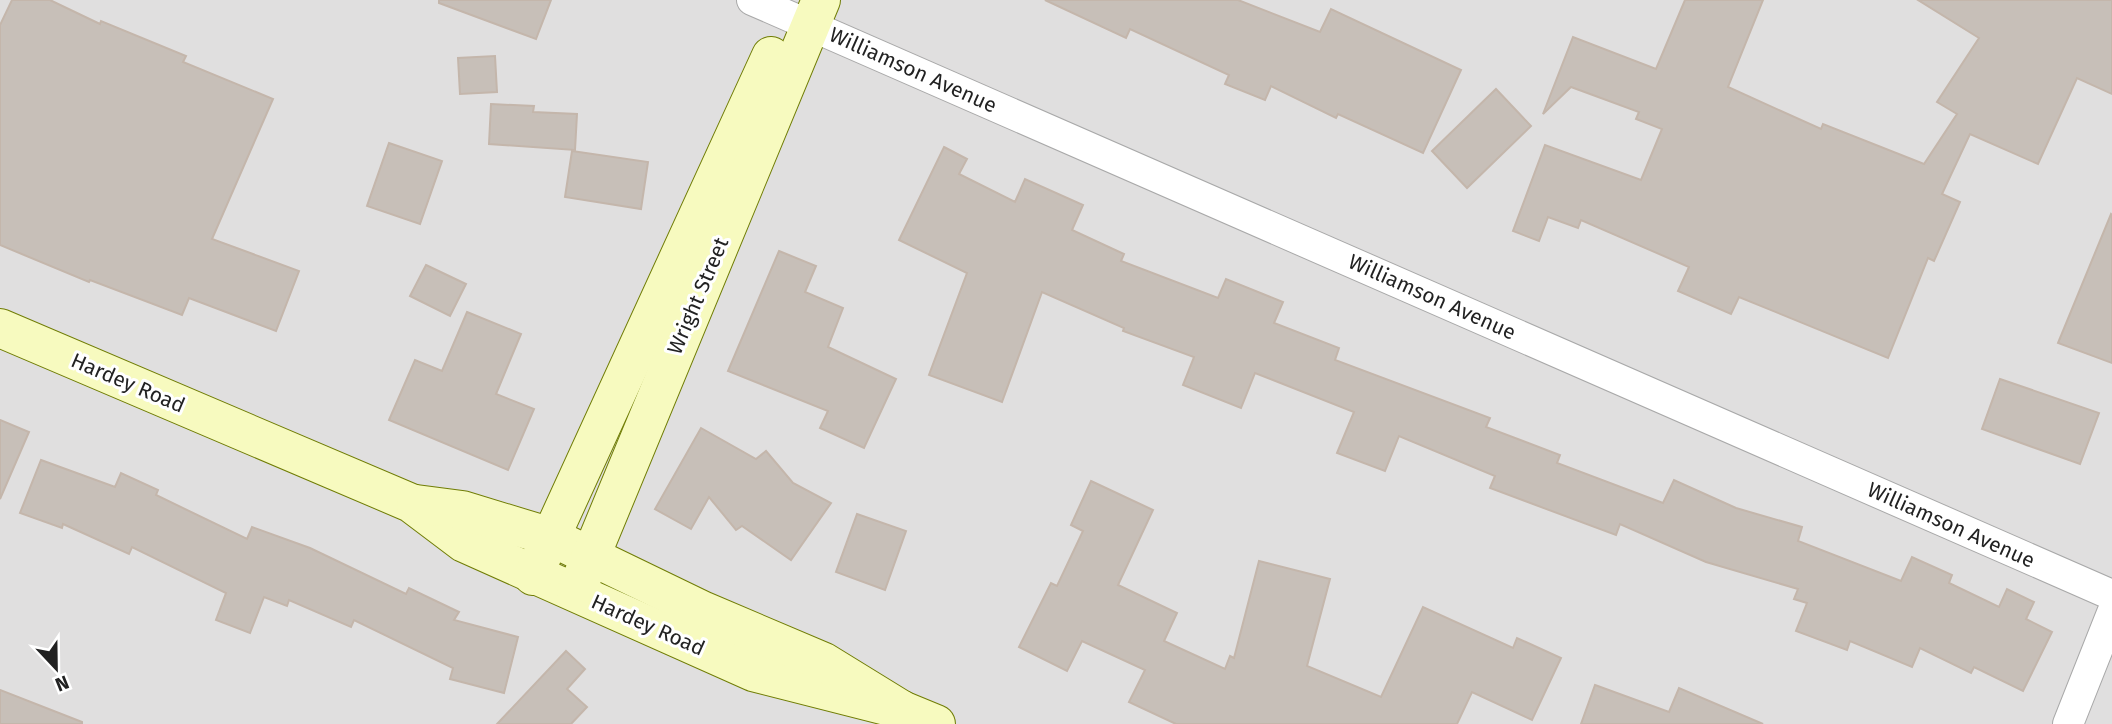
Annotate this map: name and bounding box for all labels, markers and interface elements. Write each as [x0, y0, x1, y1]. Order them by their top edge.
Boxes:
street label: Williamson Avenue [825, 21, 1001, 119]
street label: Wright Street [662, 233, 734, 358]
street label: Williamson Avenue [1344, 248, 1520, 346]
street label: Hardey Road [67, 347, 189, 419]
street label: Williamson Avenue [1863, 476, 2039, 574]
street label: Hardey Road [587, 588, 709, 662]
north arrow [21, 633, 91, 703]
text: N [52, 670, 72, 696]

